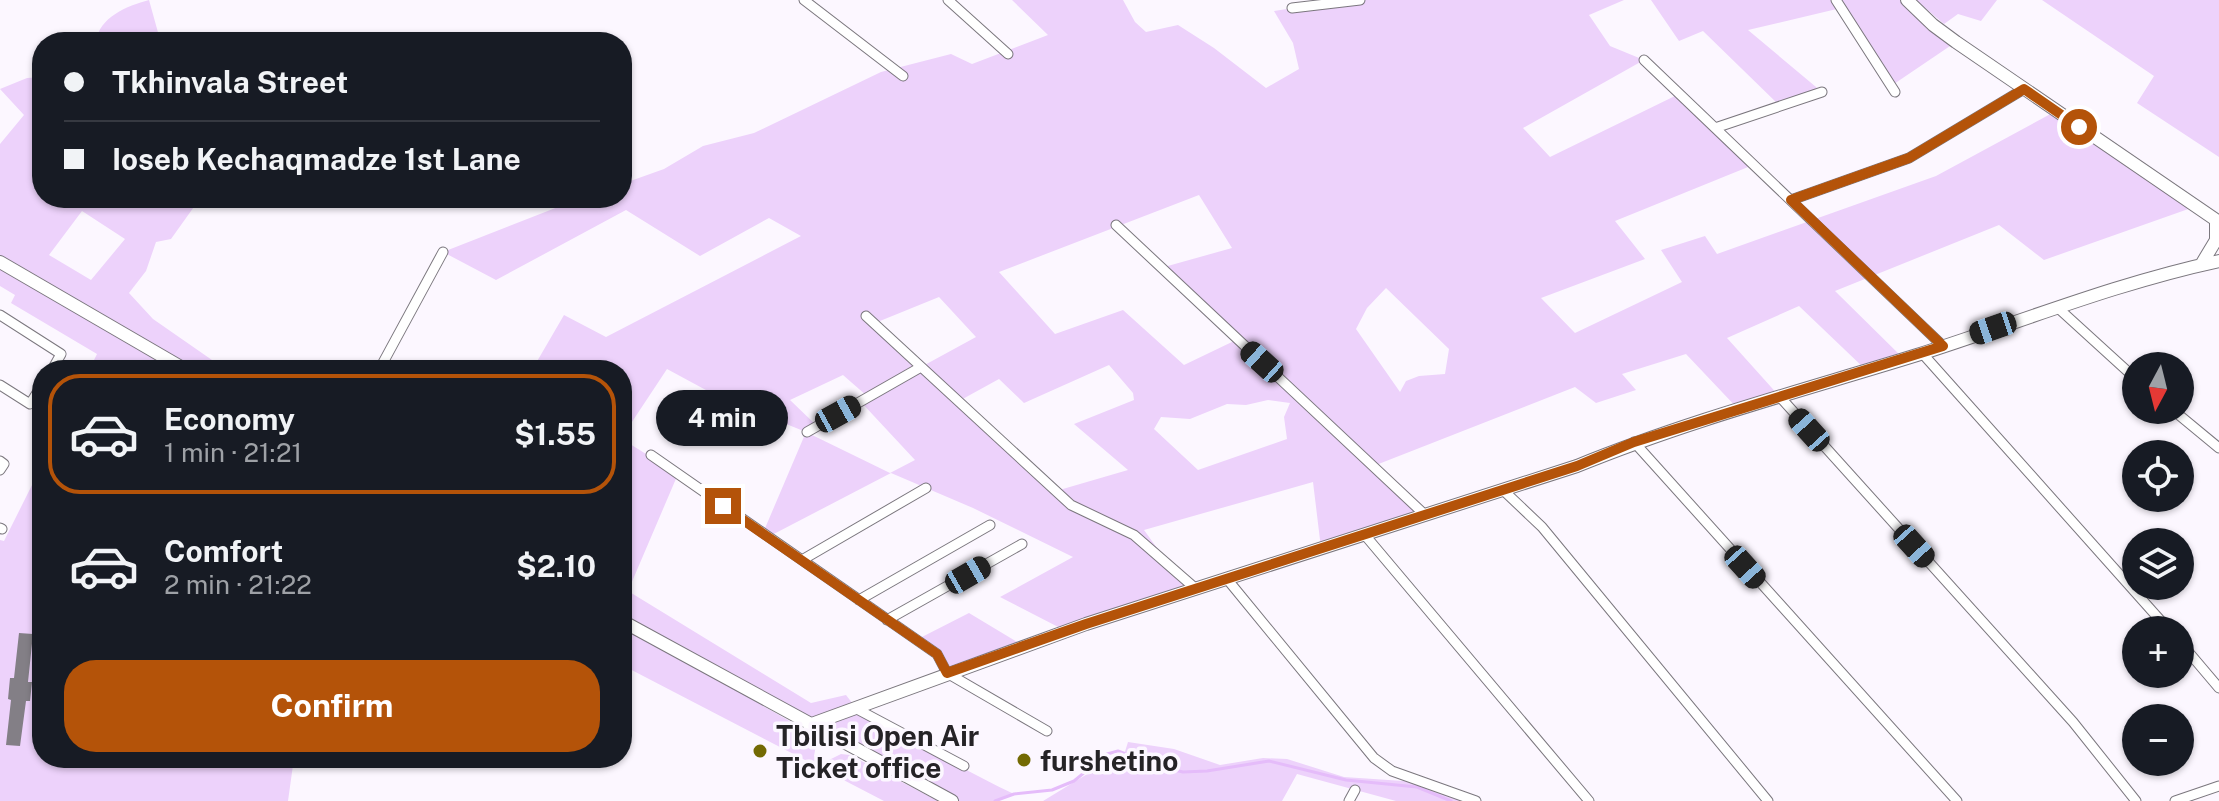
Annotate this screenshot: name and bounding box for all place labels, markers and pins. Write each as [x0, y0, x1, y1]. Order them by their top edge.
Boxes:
place label: Tbilisi Open Air Ticket office [776, 719, 979, 784]
marker: Tbilisi Open Air Ticket office [751, 742, 769, 760]
place label: furshetino [1040, 744, 1178, 777]
marker: furshetino [1015, 751, 1033, 769]

